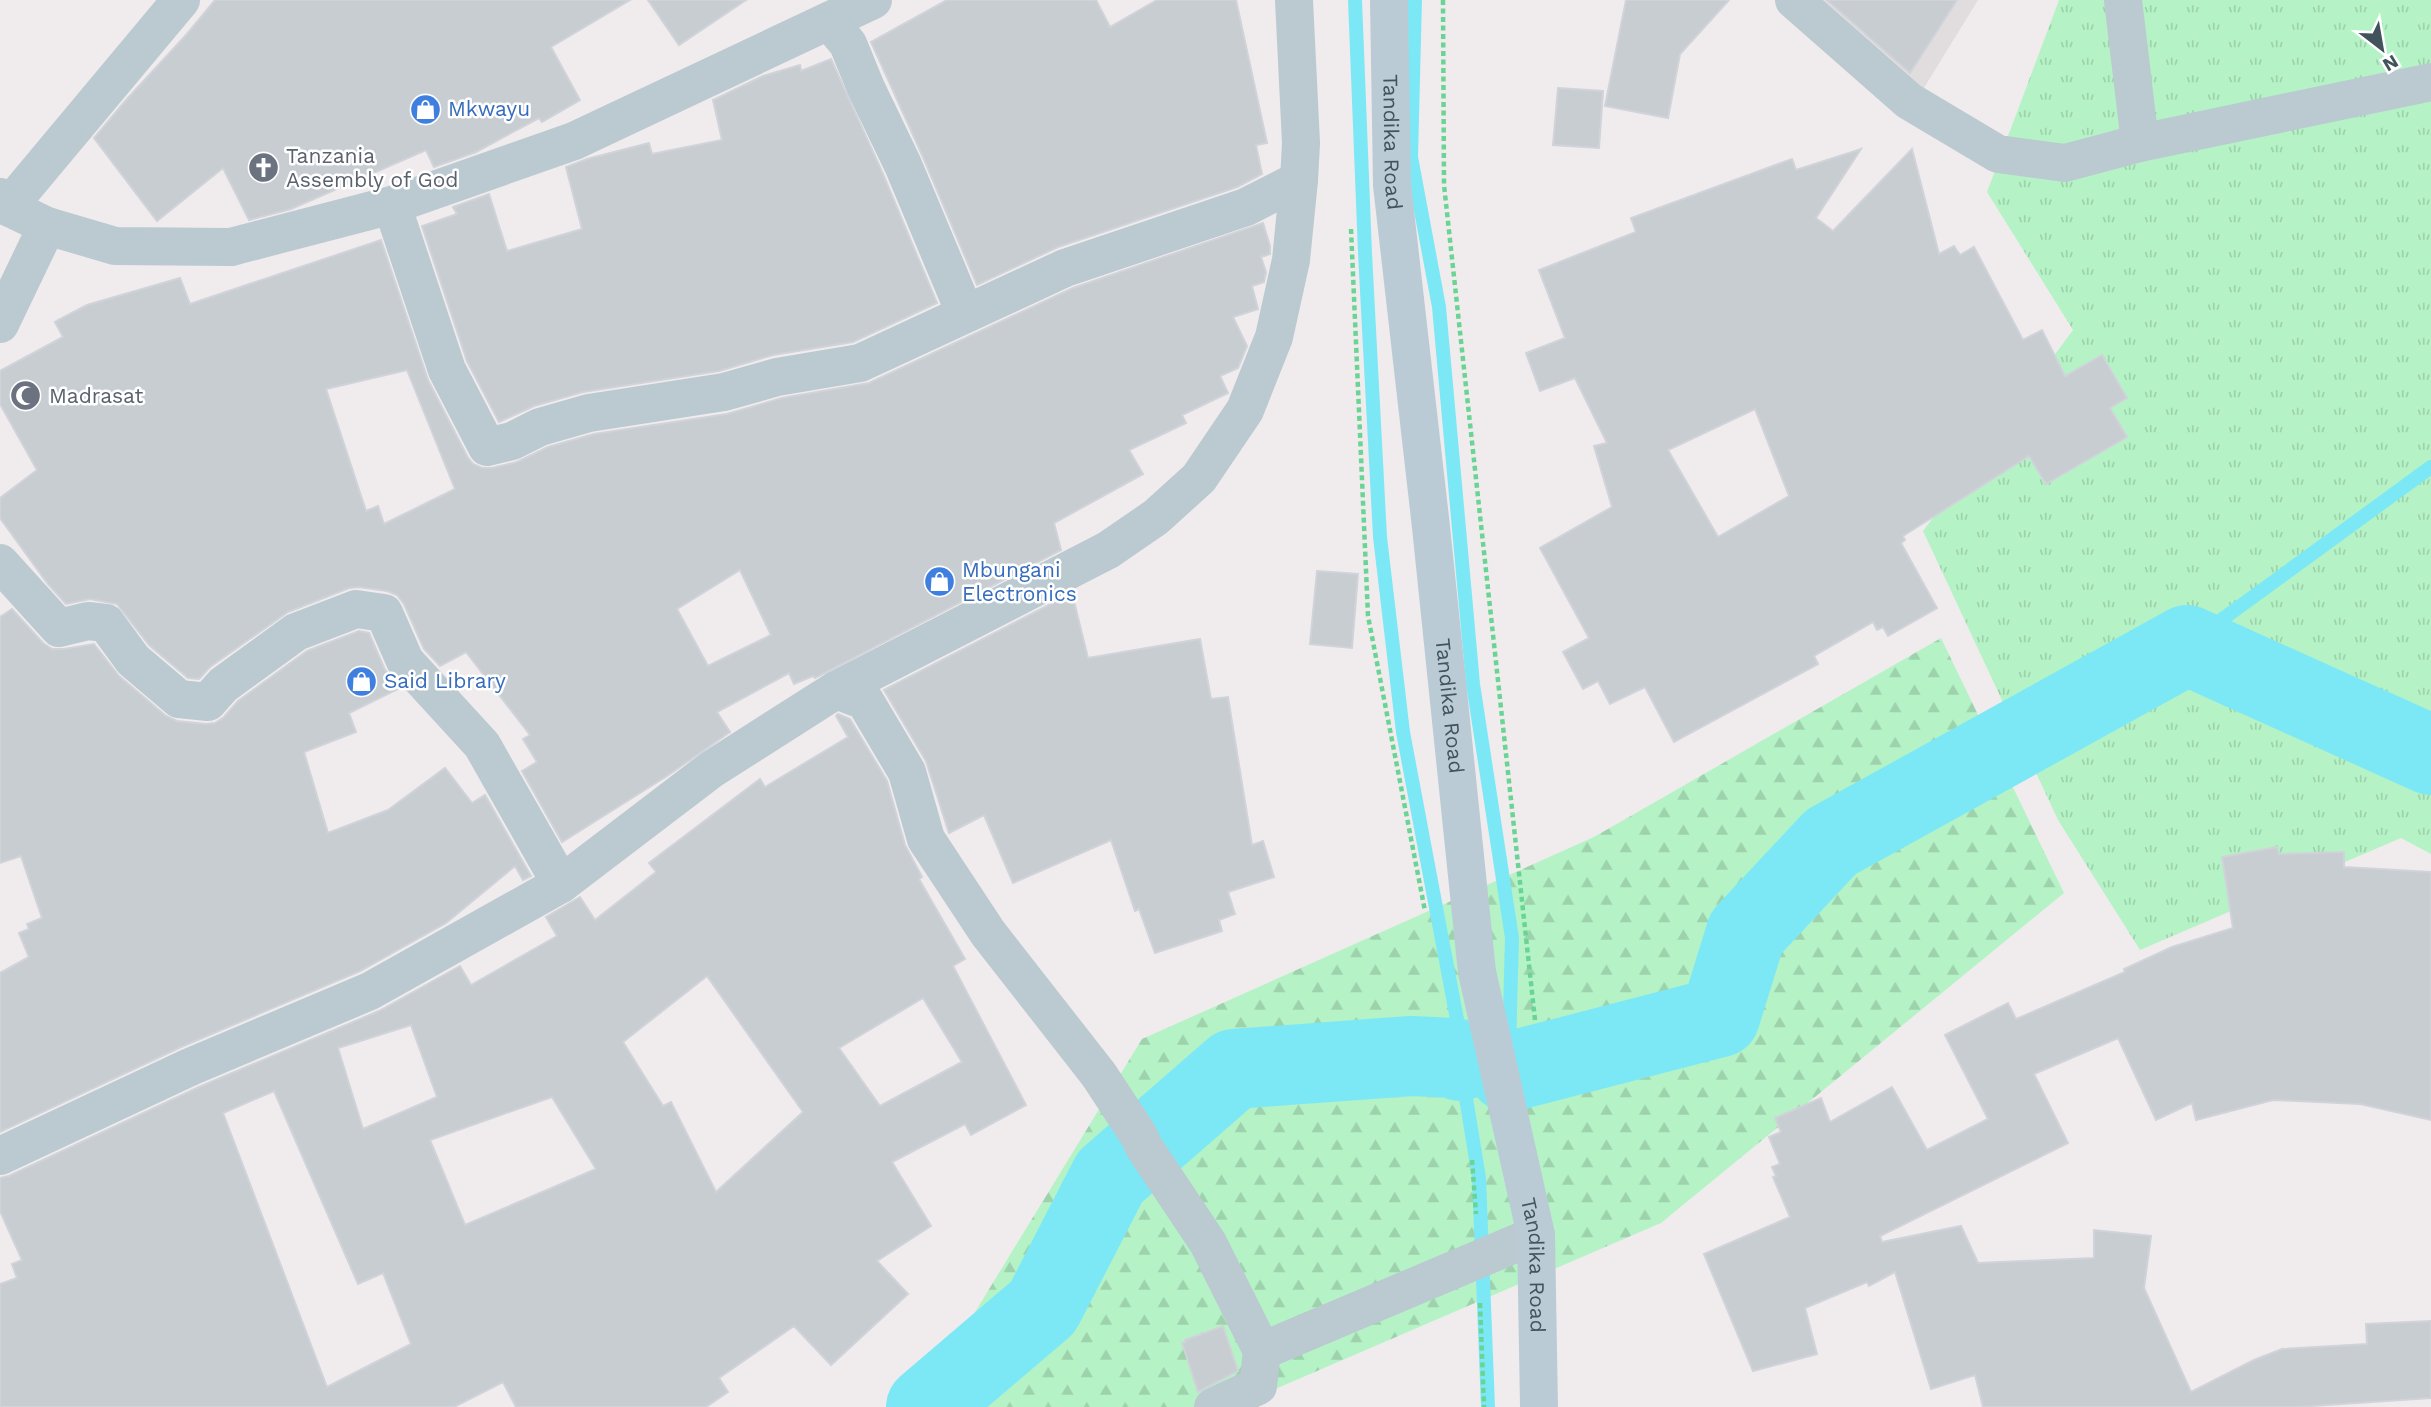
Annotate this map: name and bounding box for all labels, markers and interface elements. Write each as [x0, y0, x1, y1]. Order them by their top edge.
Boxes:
north arrow [2347, 14, 2417, 84]
text: N [2379, 50, 2402, 77]
street label: Tandika Road [1378, 74, 1408, 211]
shop icon: Mkwayu [408, 92, 442, 126]
place label: Mkwayu [448, 96, 530, 121]
place label: Tanzania Assembly of God [286, 143, 459, 192]
church icon: Tanzania Assembly of God [246, 151, 280, 185]
mosque icon: Madrasat [9, 379, 43, 413]
place label: Madrasat [49, 383, 144, 408]
place label: Mbungani Electronics [962, 557, 1077, 606]
shop icon: Mbungani Electronics [922, 565, 956, 599]
street label: Tandika Road [1431, 637, 1469, 775]
shop icon: Said Library [344, 664, 378, 698]
place label: Said Library [384, 668, 506, 693]
street label: Tandika Road [1516, 1195, 1551, 1333]

